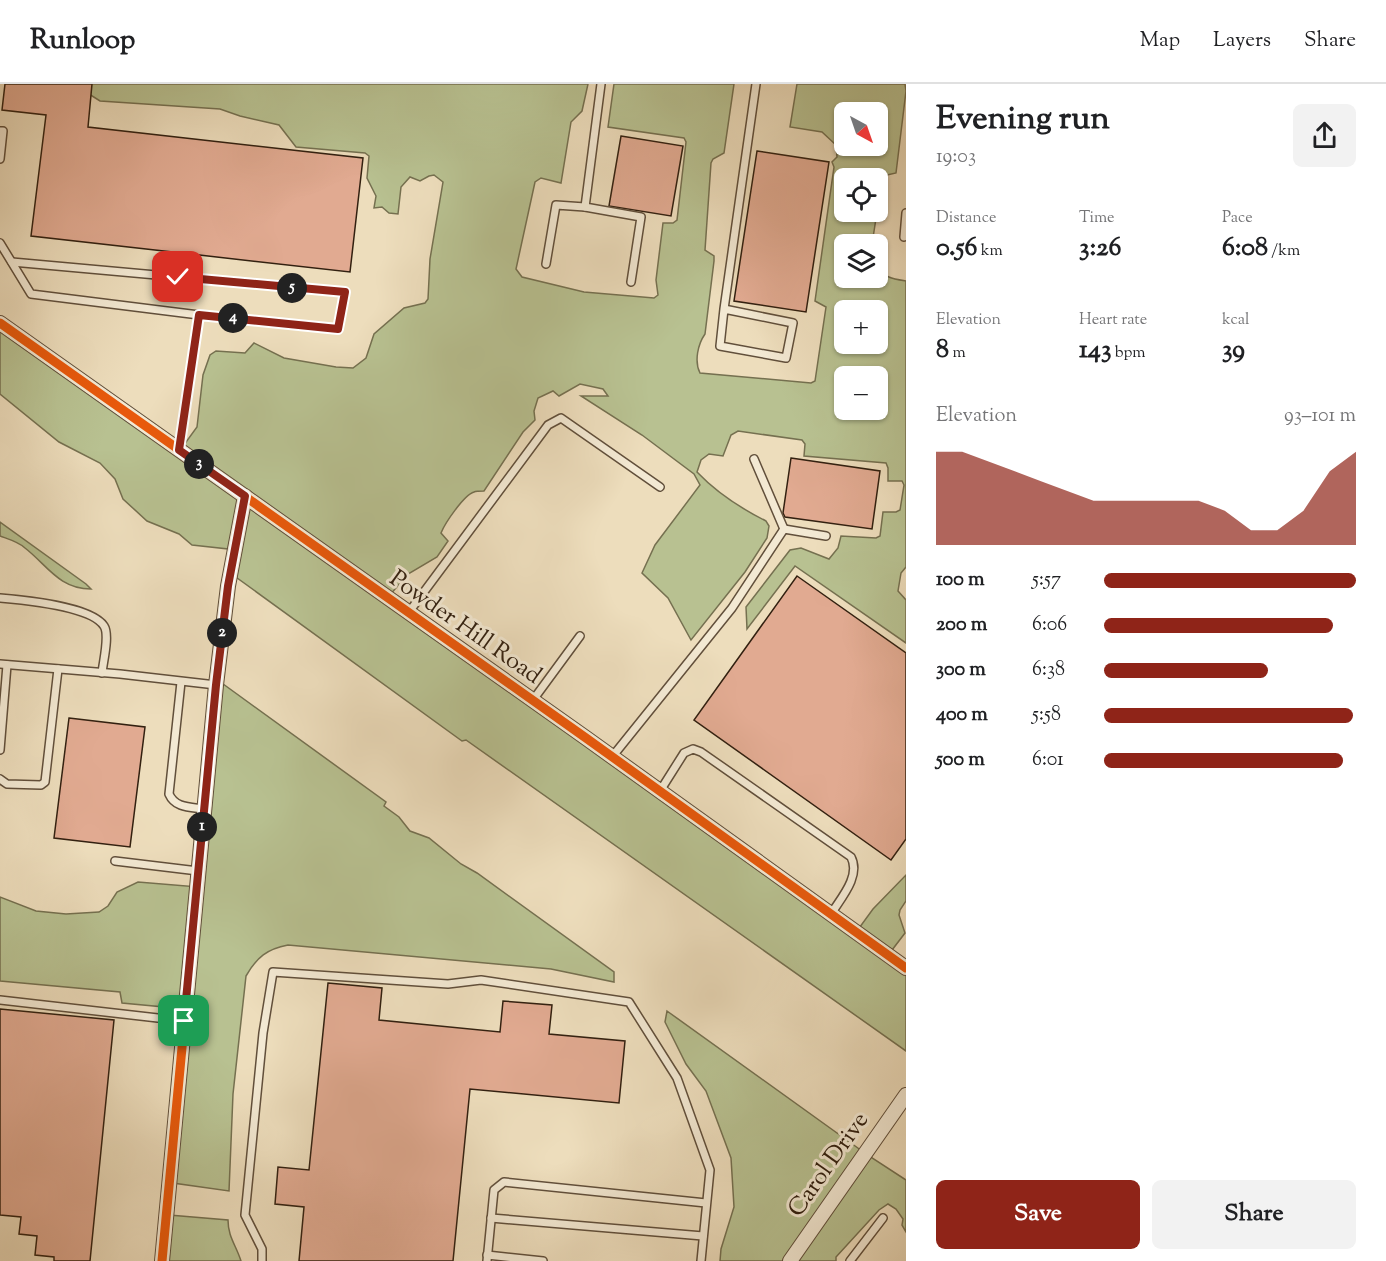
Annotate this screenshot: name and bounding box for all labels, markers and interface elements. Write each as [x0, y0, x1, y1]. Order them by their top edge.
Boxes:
text: Runloop [30, 21, 135, 61]
text: Map [1140, 26, 1180, 56]
text: Layers [1213, 26, 1271, 56]
text: Share [1304, 26, 1356, 56]
text: Evening run [936, 96, 1110, 144]
north arrow [834, 102, 888, 156]
map controls [834, 102, 888, 420]
button: share [1293, 104, 1356, 167]
text: 19:03 [936, 143, 976, 172]
button: locate [834, 168, 888, 222]
text: Distance [936, 207, 996, 230]
text: Time [1079, 207, 1115, 230]
text: Pace [1222, 207, 1253, 230]
text: 0.56 [936, 230, 977, 267]
text: 3:26 [1079, 230, 1121, 267]
text: 6:08 [1222, 230, 1268, 267]
button: layers [834, 234, 888, 288]
text: km [977, 240, 1003, 263]
text: /km [1268, 240, 1300, 263]
pin [152, 251, 203, 302]
icon: check [161, 260, 194, 293]
pin: 5 [277, 273, 307, 303]
text: 5 [289, 276, 295, 299]
button: + [834, 300, 888, 354]
pin: 4 [218, 303, 248, 333]
text: 4 [229, 306, 237, 329]
text: Elevation [936, 309, 1001, 332]
text: Heart rate [1079, 309, 1147, 332]
text: kcal [1222, 309, 1250, 332]
text: 8 [936, 332, 949, 369]
text: 143 [1079, 332, 1111, 369]
text: 39 [1222, 332, 1245, 369]
text: m [949, 342, 966, 365]
text: bpm [1111, 342, 1146, 365]
button: − [834, 366, 888, 420]
text: Elevation [936, 402, 1017, 431]
text: 93–101 m [1284, 402, 1356, 431]
pin: 3 [184, 449, 214, 479]
text: 3 [196, 452, 202, 475]
street label: Powder Hill Road [382, 563, 548, 694]
text: 100 m [936, 566, 985, 595]
text: 5:57 [1032, 566, 1061, 595]
text: 200 m [936, 611, 987, 640]
text: 6:06 [1032, 611, 1067, 640]
pin: 2 [207, 618, 237, 648]
text: 2 [218, 621, 226, 644]
text: 300 m [936, 656, 986, 685]
text: 6:38 [1032, 656, 1065, 685]
text: 400 m [936, 701, 988, 730]
text: 5:58 [1032, 701, 1061, 730]
text: 500 m [936, 746, 985, 775]
text: 6:01 [1032, 746, 1064, 775]
pin: 1 [187, 812, 217, 842]
text: 1 [199, 815, 205, 838]
pin [158, 995, 209, 1046]
icon: arrive [167, 1004, 200, 1037]
street label: Carol Drive [780, 1106, 878, 1224]
button: Save [936, 1180, 1140, 1249]
button: Share [1152, 1180, 1356, 1249]

